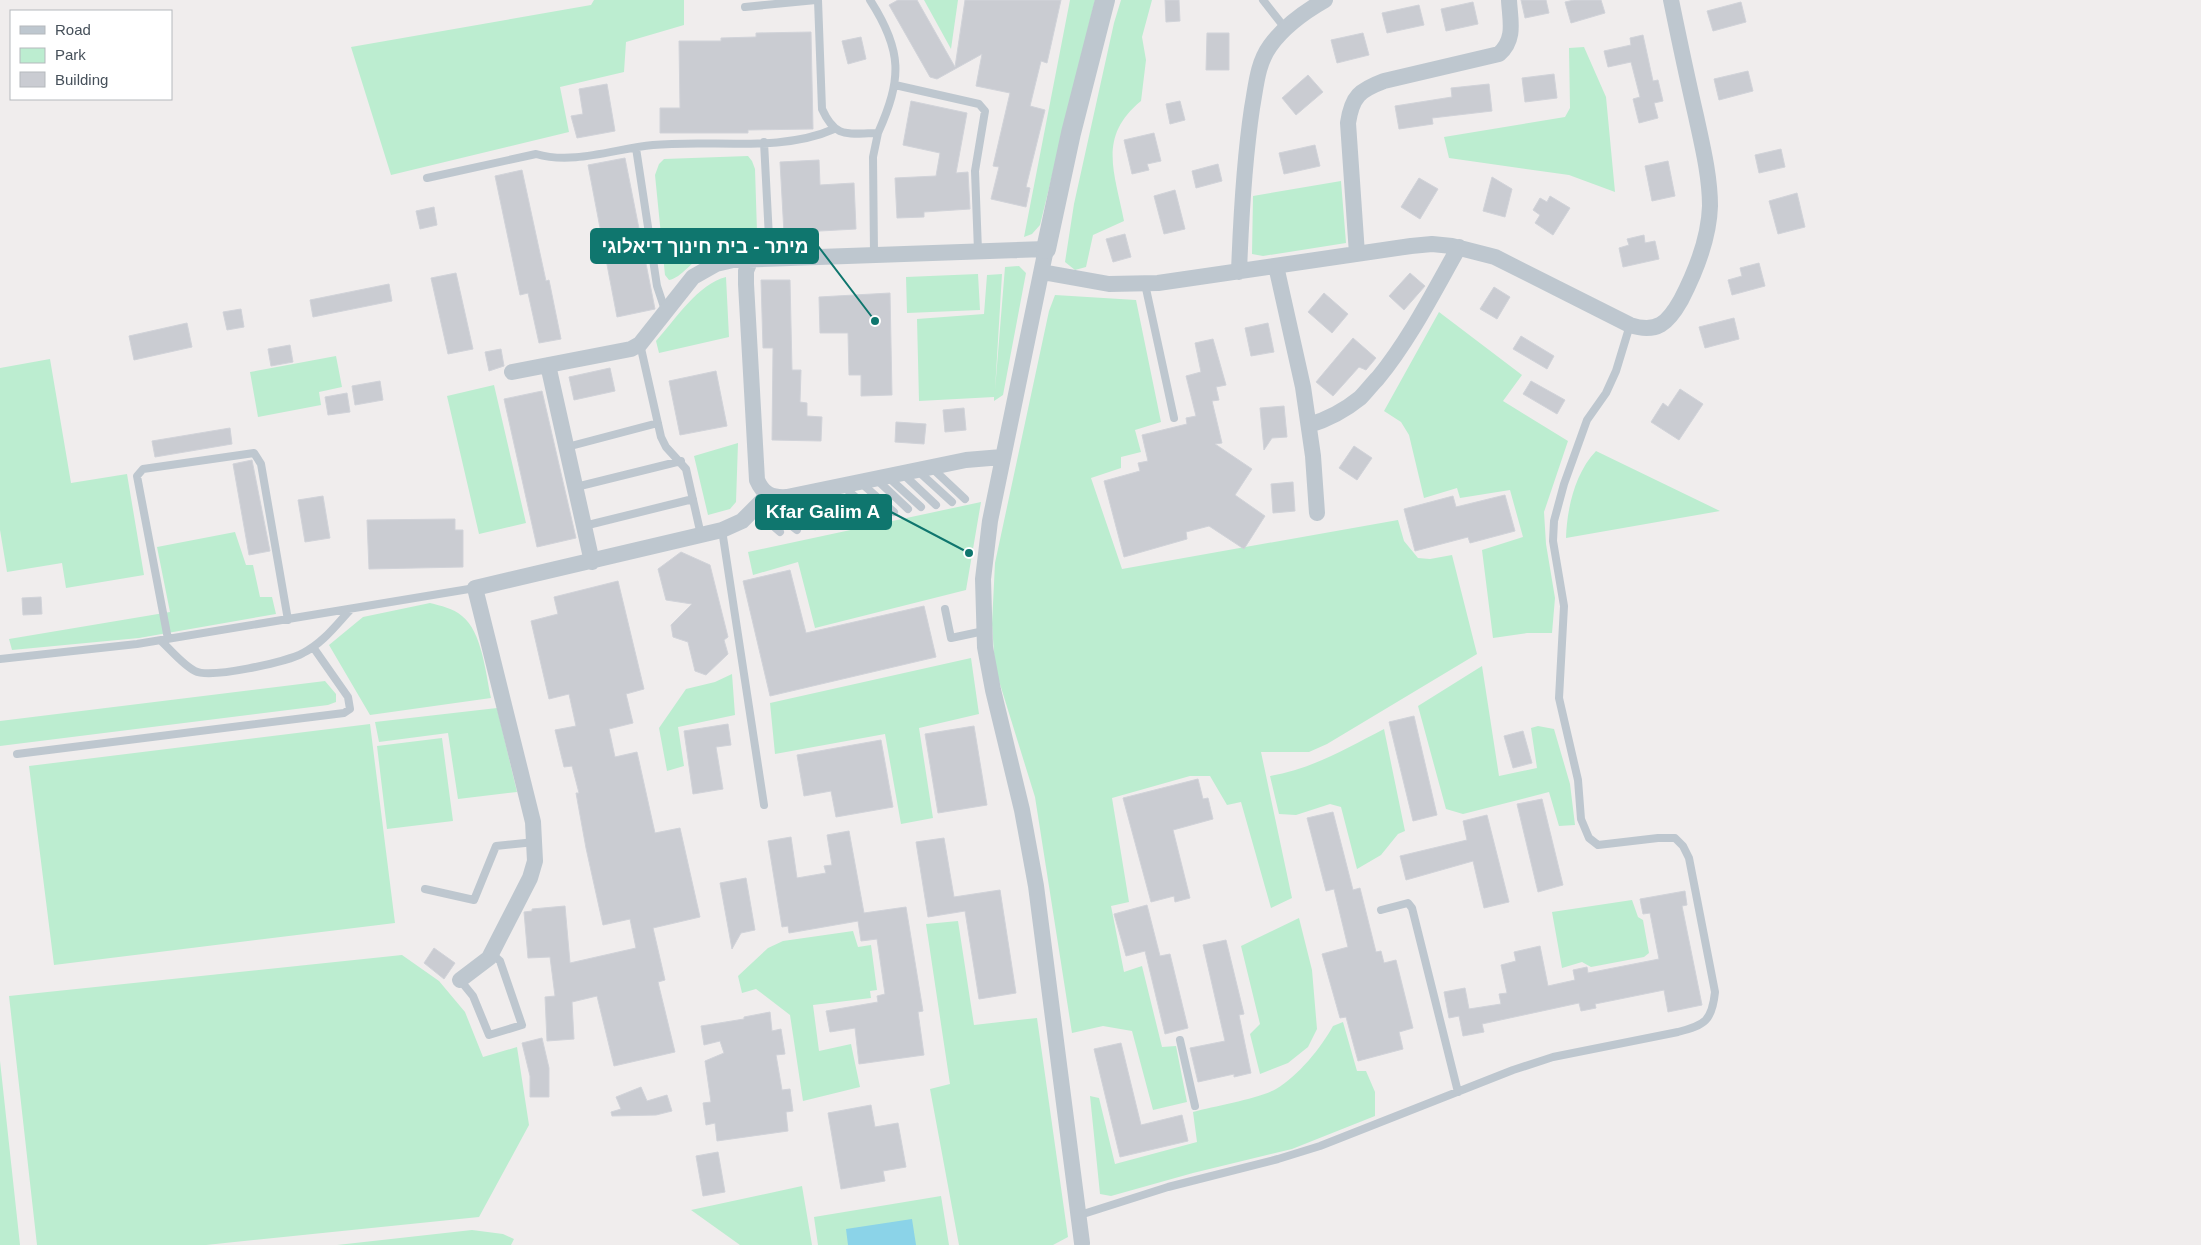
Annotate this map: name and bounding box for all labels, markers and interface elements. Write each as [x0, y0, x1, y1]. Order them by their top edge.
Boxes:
legend [10, 10, 172, 100]
text: Road [55, 21, 91, 38]
text: Park [55, 46, 86, 63]
text: Building [55, 71, 108, 88]
callout: מיתר - בית חינוך דיאלוגי [591, 229, 818, 263]
text: מיתר - בית חינוך דיאלוגי [601, 236, 809, 257]
callout: Kfar Galim A [756, 495, 891, 529]
text: Kfar Galim A [766, 501, 880, 522]

